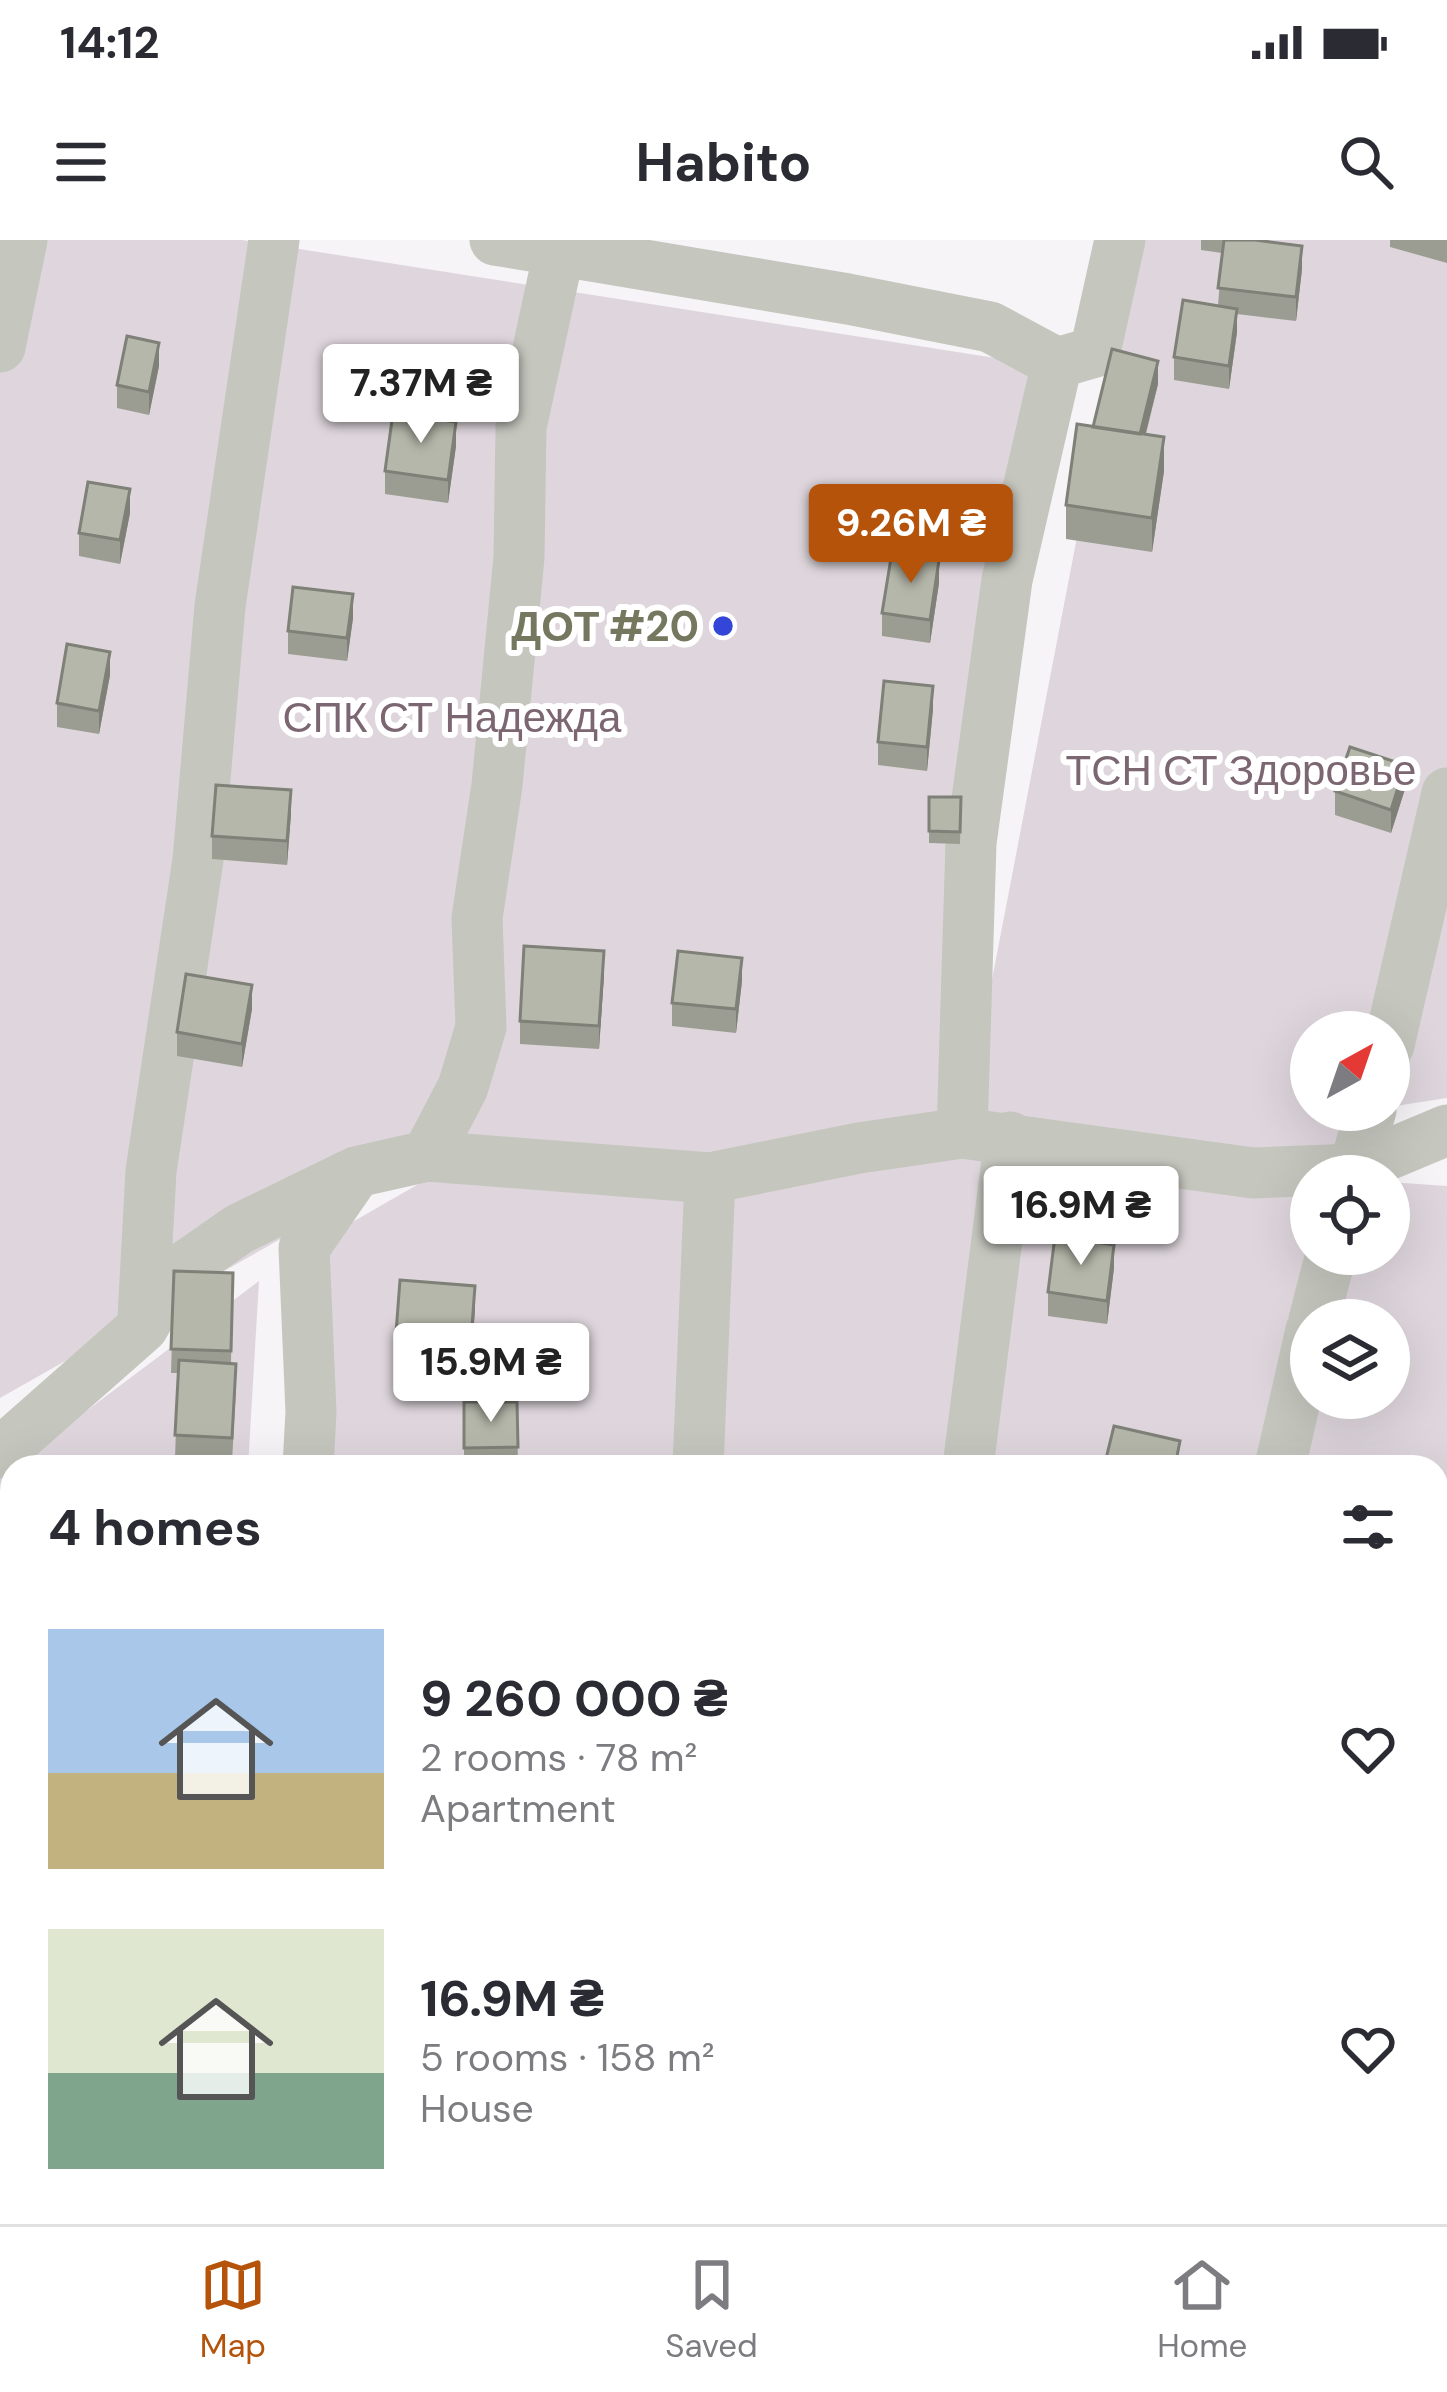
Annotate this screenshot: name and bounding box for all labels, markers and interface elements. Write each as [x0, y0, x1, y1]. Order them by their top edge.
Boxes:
text: 14:12 [60, 13, 159, 72]
text: Habito [636, 127, 812, 198]
icon: menu [48, 129, 114, 195]
icon: search [1333, 129, 1399, 195]
pin: 7.37M ₴ [310, 344, 532, 446]
text: 7.37M ₴ [350, 357, 492, 408]
pin: 9.26M ₴ [800, 484, 1022, 586]
text: 9.26M ₴ [836, 497, 986, 548]
place label: ДОТ #20 [511, 599, 699, 654]
marker: ДОТ #20 [710, 613, 736, 639]
park label: СПК СТ Надежда [283, 690, 622, 745]
park label: ТСН СТ Здоровье [1066, 743, 1416, 798]
north arrow [1290, 1011, 1410, 1131]
map controls [1290, 1011, 1410, 1419]
button: locate [1290, 1155, 1410, 1275]
pin: 16.9M ₴ [970, 1166, 1192, 1268]
text: 16.9M ₴ [1011, 1179, 1151, 1230]
button: layers [1290, 1299, 1410, 1419]
pin: 15.9M ₴ [380, 1323, 602, 1425]
text: 15.9M ₴ [420, 1336, 562, 1387]
text: 4 homes [48, 1494, 262, 1561]
icon: filters [1335, 1494, 1401, 1560]
text: 9 260 000 ₴ [420, 1665, 728, 1732]
icon: home [144, 1677, 288, 1821]
icon: heart [1335, 1716, 1401, 1782]
text: 2 rooms · 78 m² [420, 1732, 697, 1783]
text: Apartment [420, 1783, 616, 1834]
text: 16.9M ₴ [420, 1965, 604, 2032]
icon: home [144, 1977, 288, 2121]
icon: heart [1335, 2016, 1401, 2082]
text: 5 rooms · 158 m² [420, 2032, 715, 2083]
text: House [420, 2083, 534, 2134]
tab: Map [200, 2252, 266, 2367]
tab: Saved [665, 2252, 758, 2367]
tab: Home [1157, 2252, 1247, 2367]

